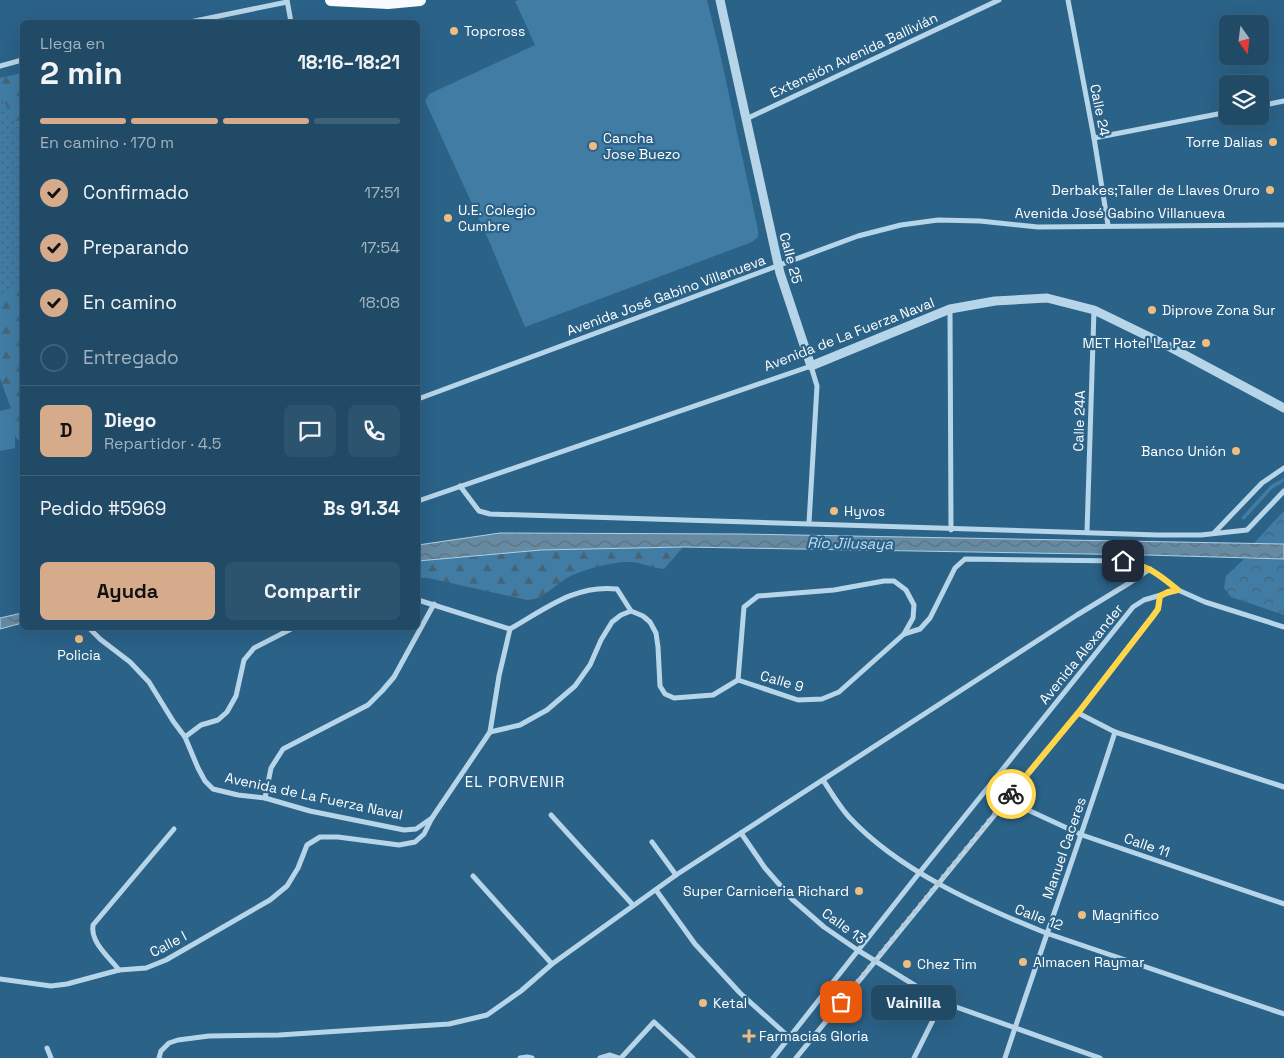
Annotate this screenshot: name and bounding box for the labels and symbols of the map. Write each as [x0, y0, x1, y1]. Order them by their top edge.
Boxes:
street label: Extensión Avenida Ballivián [767, 8, 941, 102]
north arrow [1219, 15, 1269, 65]
place label: Topcross [464, 22, 525, 40]
marker: Topcross [448, 25, 460, 37]
street label: Calle 24 [1086, 82, 1114, 138]
place label: Cancha Jose Buezo [603, 129, 680, 163]
place label: Torre Dalias [1186, 133, 1263, 151]
marker: Torre Dalias [1267, 136, 1279, 148]
marker: Cancha Jose Buezo [587, 140, 599, 152]
place label: Derbakes;Taller de Llaves Oruro [1052, 181, 1260, 199]
marker: Derbakes;Taller de Llaves Oruro [1264, 184, 1276, 196]
place label: U.E. Colegio Cumbre [458, 201, 536, 235]
street label: Avenida José Gabino Villanueva [1015, 204, 1225, 222]
marker: U.E. Colegio Cumbre [442, 212, 454, 224]
street label: Calle 25 [775, 230, 807, 286]
street label: Avenida José Gabino Villanueva [564, 251, 768, 339]
street label: Avenida de La Fuerza Naval [761, 293, 937, 375]
place label: Diprove Zona Sur [1162, 301, 1275, 319]
marker: Diprove Zona Sur [1146, 304, 1158, 316]
place label: MET Hotel La Paz [1083, 334, 1196, 352]
marker: MET Hotel La Paz [1200, 337, 1212, 349]
street label: Calle 24A [1069, 390, 1089, 452]
place label: Banco Unión [1141, 442, 1226, 460]
marker: Banco Unión [1230, 445, 1242, 457]
place label: Hyvos [844, 502, 885, 520]
marker: Hyvos [828, 505, 840, 517]
water label: Río Jilusaya [807, 533, 893, 553]
pin [1102, 540, 1144, 582]
street label: Avenida Alexander [1035, 600, 1127, 708]
marker: Policia [73, 633, 85, 645]
place label: Policia [57, 646, 101, 664]
street label: Calle 9 [758, 666, 806, 696]
street label: Avenida de La Fuerza Naval [223, 768, 405, 824]
courier [986, 769, 1036, 819]
district label: EL PORVENIR [465, 772, 565, 791]
street label: Manuel Caceres [1038, 795, 1090, 901]
street label: Calle 11 [1122, 829, 1172, 861]
place label: Super Carniceria Richard [683, 882, 849, 900]
marker: Super Carniceria Richard [853, 885, 865, 897]
street label: Calle 12 [1012, 900, 1066, 934]
street label: Calle 13 [818, 904, 870, 948]
place label: Magnifico [1092, 906, 1159, 924]
marker: Magnifico [1076, 909, 1088, 921]
street label: Calle I [146, 927, 190, 961]
place label: Almacen Raymar [1033, 953, 1145, 971]
place label: Chez Tim [917, 955, 977, 973]
marker: Almacen Raymar [1017, 956, 1029, 968]
marker: Chez Tim [901, 958, 913, 970]
pin [820, 981, 862, 1023]
callout: Vainilla [871, 984, 956, 1020]
place label: Ketal [713, 994, 747, 1012]
marker: Ketal [697, 997, 709, 1009]
place label: Farmacias Gloria [759, 1027, 869, 1045]
marker: Farmacias Gloria [743, 1030, 755, 1042]

